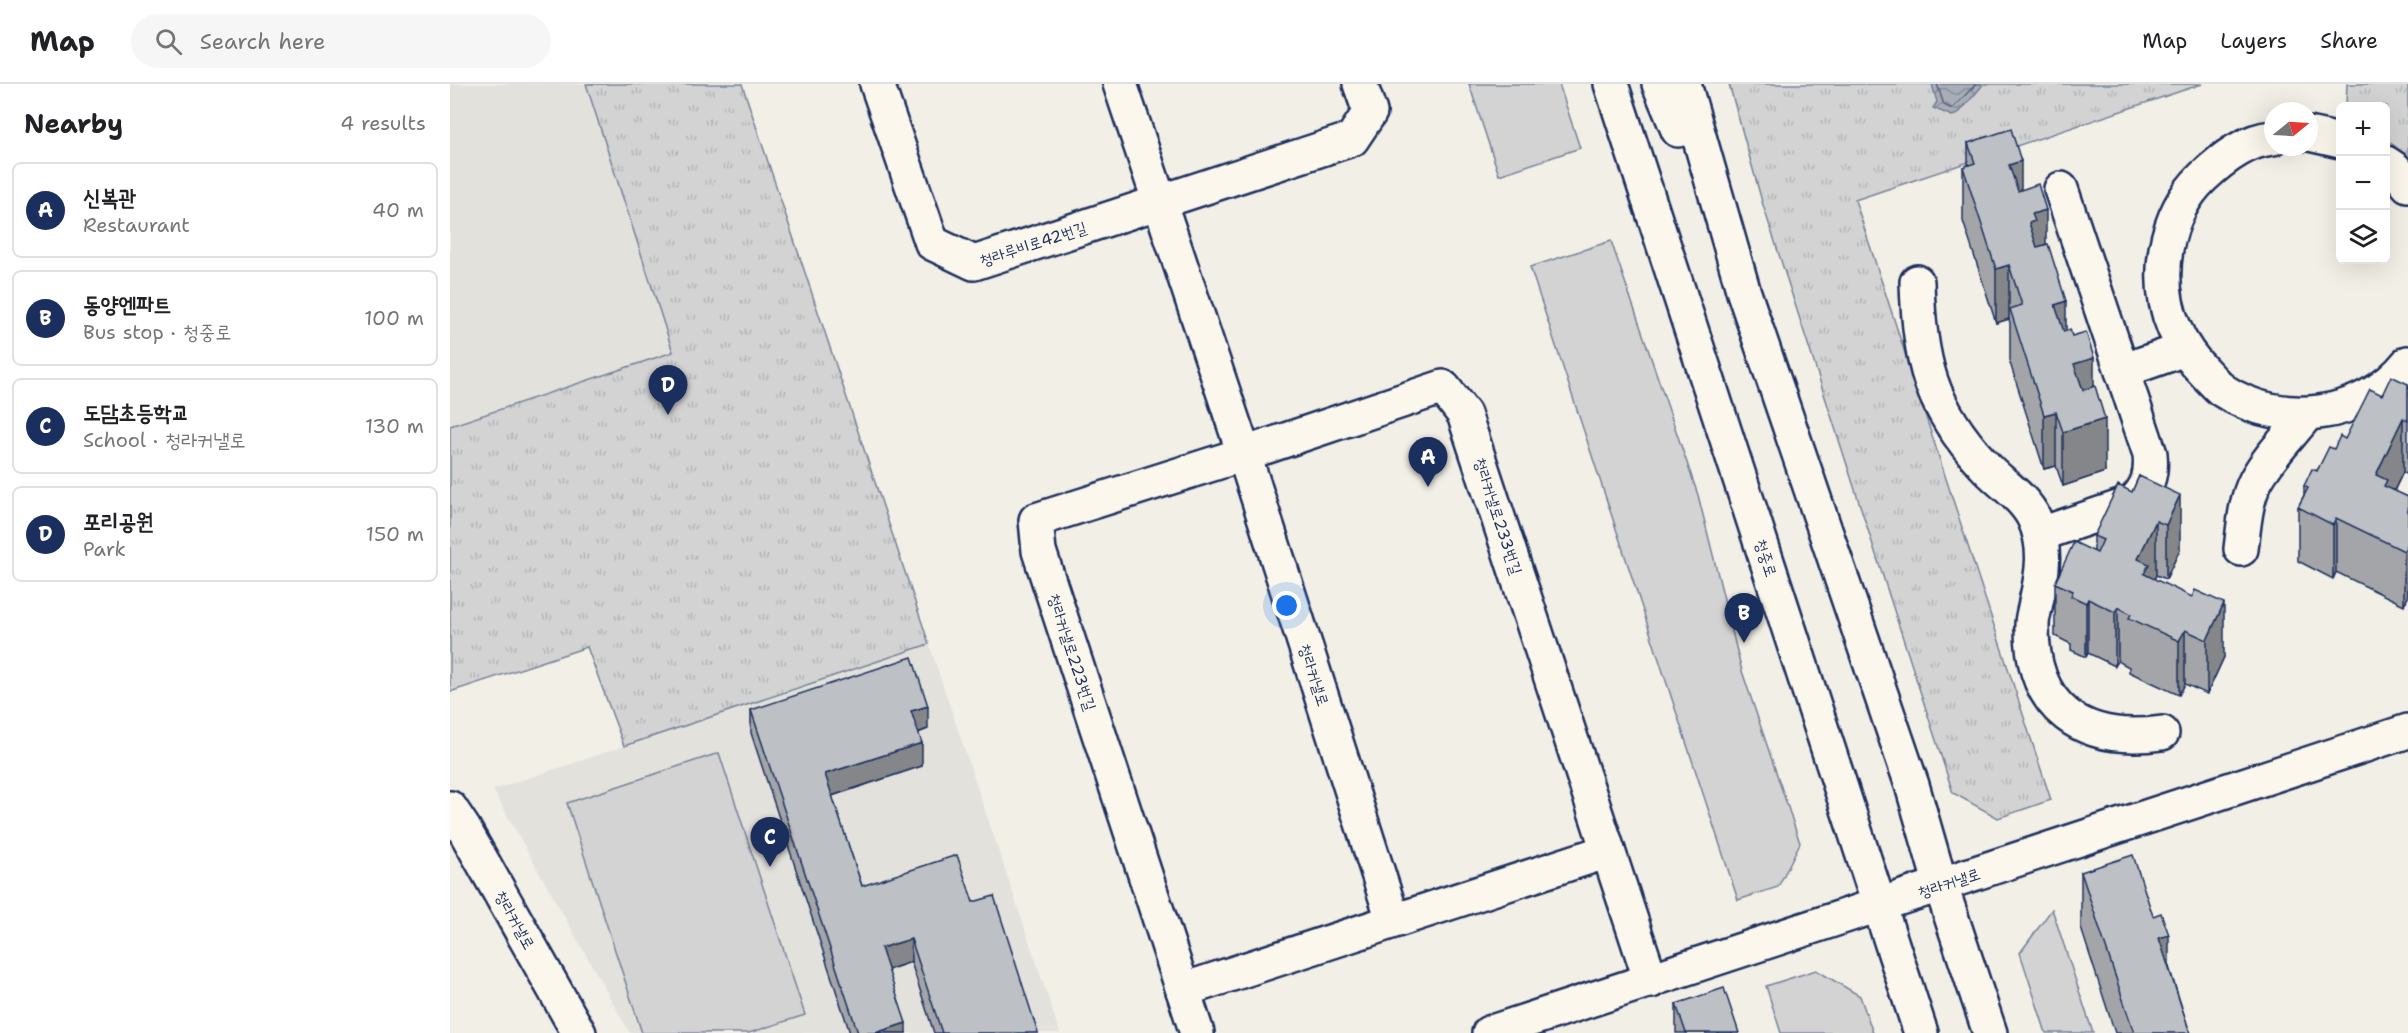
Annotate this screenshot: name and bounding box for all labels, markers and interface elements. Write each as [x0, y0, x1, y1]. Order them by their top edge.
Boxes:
search box [131, 14, 551, 68]
text: Map [30, 22, 95, 60]
icon: search [152, 25, 185, 58]
text: Search here [200, 27, 325, 56]
text: Map [2142, 27, 2187, 55]
text: Layers [2220, 27, 2287, 55]
text: Share [2320, 27, 2378, 55]
north arrow [2264, 102, 2318, 156]
map controls [2336, 102, 2390, 264]
button: + [2336, 102, 2390, 156]
text: Nearby [24, 106, 123, 141]
text: 4 results [340, 110, 426, 136]
button: − [2336, 156, 2390, 210]
text: 신복관 [83, 183, 136, 212]
text: A [38, 197, 53, 223]
text: 40 m [372, 197, 424, 223]
button: layers [2336, 210, 2390, 264]
text: Restaurant [83, 212, 190, 238]
street label: 청라루비로42번길 [977, 217, 1089, 271]
text: 동양엔파트 [83, 290, 172, 319]
text: B [39, 305, 52, 331]
text: 100 m [364, 305, 424, 331]
text: Bus stop · 청중로 [83, 319, 231, 345]
pin: D [648, 366, 688, 415]
text: 도담초등학교 [83, 398, 189, 427]
text: C [39, 413, 52, 439]
text: 130 m [365, 413, 424, 439]
text: School · 청라커낼로 [83, 427, 246, 453]
pin: A [1408, 438, 1448, 487]
street label: 청라커낼로233번길 [1469, 455, 1527, 577]
text: 포리공원 [83, 507, 154, 536]
text: D [38, 521, 53, 547]
text: 150 m [366, 521, 424, 547]
text: Park [83, 536, 126, 562]
street label: 청중로 [1750, 536, 1782, 580]
street label: 청라커낼로223번길 [1043, 591, 1101, 713]
your location [1272, 591, 1301, 620]
pin: B [1724, 594, 1764, 643]
street label: 청라커낼로 [1294, 641, 1334, 709]
pin: C [750, 818, 790, 867]
street label: 청라커낼로 [1915, 863, 1983, 903]
street label: 청라커낼로 [490, 887, 540, 953]

